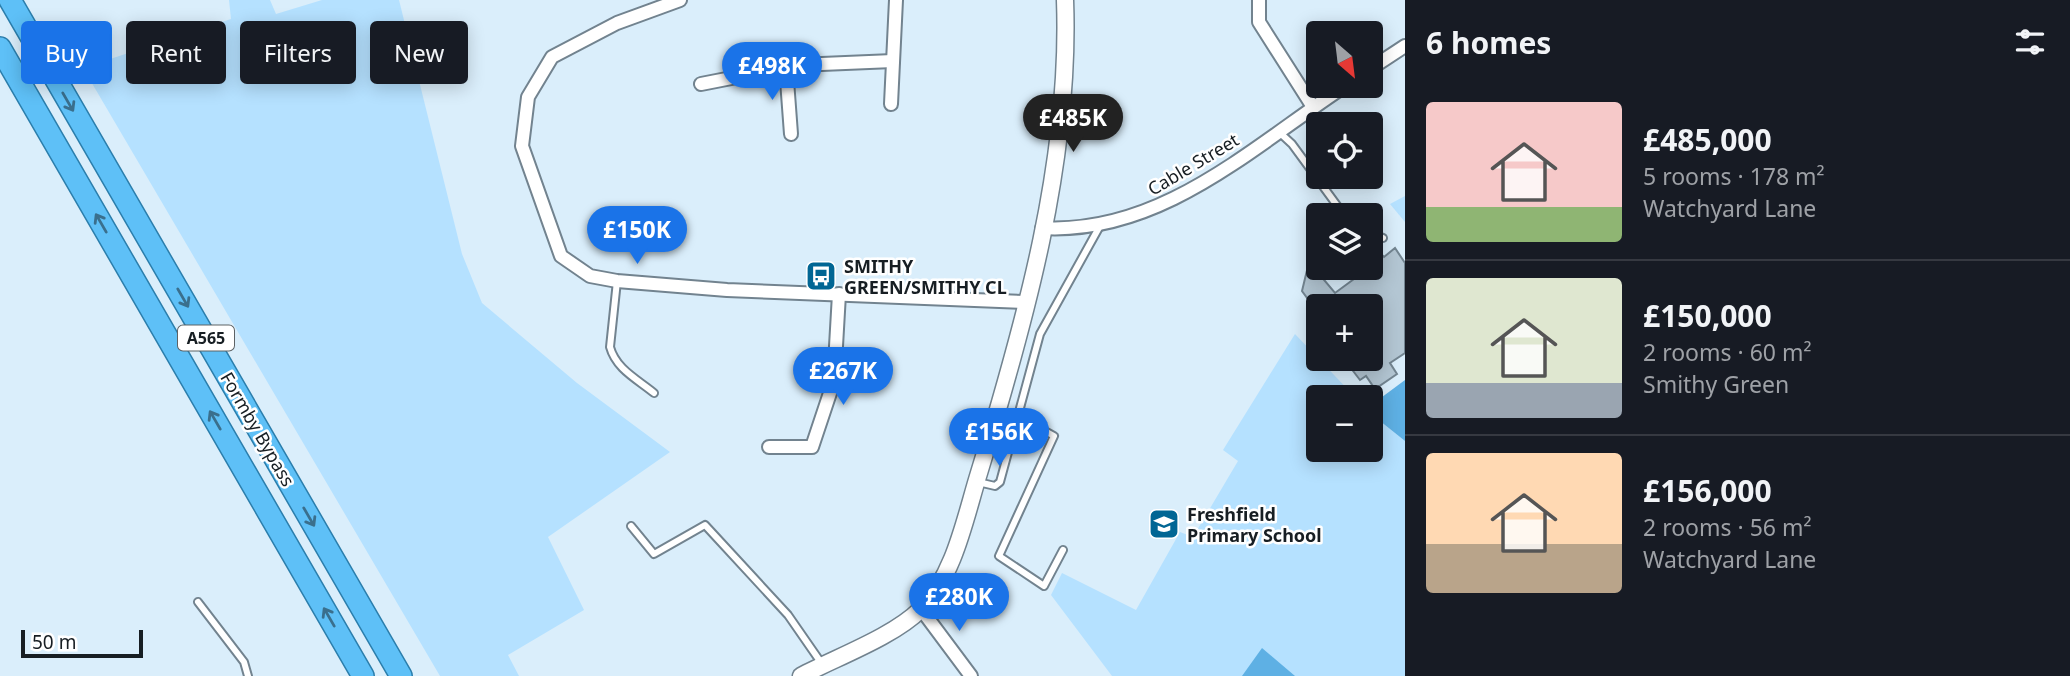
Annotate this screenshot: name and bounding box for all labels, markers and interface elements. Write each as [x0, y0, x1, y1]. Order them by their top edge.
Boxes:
chip: Buy [21, 21, 112, 84]
chip: Rent [126, 21, 226, 84]
chip: Filters [240, 21, 356, 84]
chip: New [370, 21, 468, 84]
north arrow [1306, 21, 1382, 98]
map controls [1306, 21, 1383, 462]
text: 6 homes [1426, 22, 1551, 63]
icon: filters [2011, 23, 2049, 61]
pin: £498K [723, 42, 821, 102]
text: £498K [738, 49, 806, 81]
one-way arrow [61, 91, 75, 111]
pin: £485K [1024, 94, 1122, 154]
text: £485K [1039, 101, 1107, 133]
button: locate [1306, 112, 1383, 189]
text: £485,000 [1643, 119, 1772, 160]
street label: Cable Street [1143, 127, 1243, 201]
icon: home [1482, 130, 1566, 214]
text: 5 rooms · 178 m² [1643, 160, 1825, 192]
text: Watchyard Lane [1643, 192, 1816, 224]
button: layers [1306, 203, 1383, 280]
pin: £150K [588, 206, 686, 266]
text: £150K [603, 213, 671, 245]
one-way arrow [94, 214, 108, 234]
place label: SMITHY GREEN/SMITHY CL [844, 254, 1007, 299]
bus stop icon: SMITHY GREEN/SMITHY CL [804, 259, 838, 293]
one-way arrow [176, 288, 190, 308]
button: + [1306, 294, 1383, 371]
text: £150,000 [1643, 295, 1772, 336]
icon: home [1482, 306, 1566, 390]
road number: A565 [178, 326, 234, 350]
text: 2 rooms · 60 m² [1643, 336, 1812, 368]
pin: £267K [794, 348, 892, 407]
text: £267K [809, 354, 877, 386]
street label: Formby Bypass [216, 367, 300, 491]
text: Smithy Green [1643, 368, 1789, 400]
button: − [1306, 385, 1383, 462]
pin: £156K [950, 408, 1048, 468]
one-way arrow [208, 410, 221, 431]
text: £156K [965, 415, 1033, 447]
text: £156,000 [1643, 470, 1772, 511]
icon: home [1482, 481, 1566, 565]
place label: Freshfield Primary School [1187, 502, 1322, 547]
one-way arrow [302, 506, 316, 526]
school or university icon: Freshfield Primary School [1147, 507, 1181, 541]
text: 2 rooms · 56 m² [1643, 511, 1812, 543]
text: Watchyard Lane [1643, 543, 1816, 575]
pin: £280K [910, 574, 1008, 633]
text: £280K [925, 580, 993, 612]
one-way arrow [322, 607, 335, 628]
scale bar [21, 627, 144, 659]
text: 50 m [32, 629, 76, 655]

